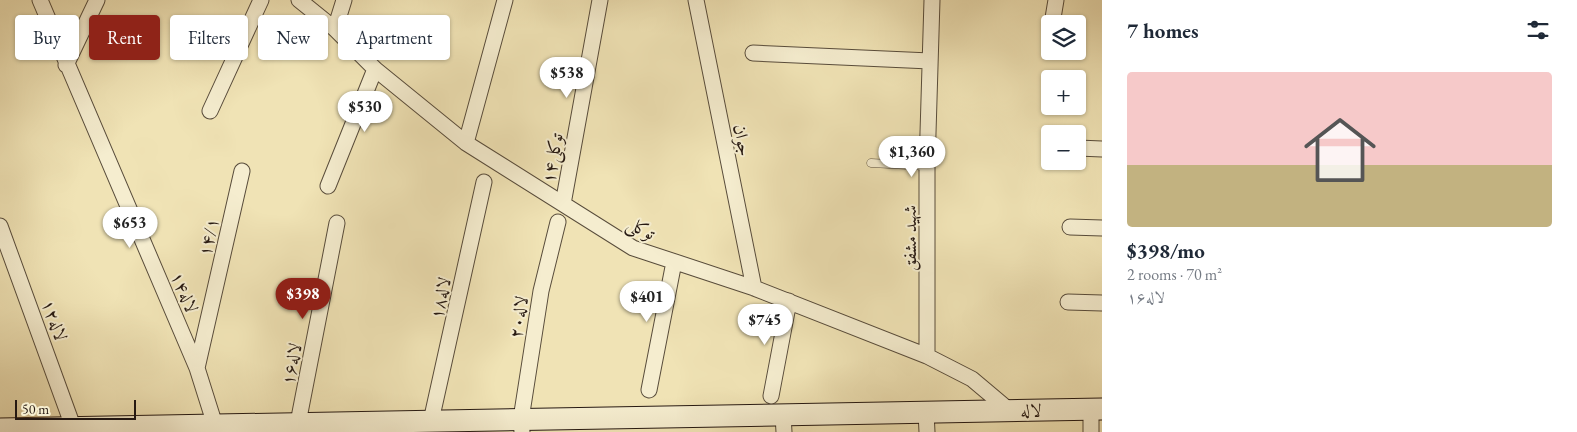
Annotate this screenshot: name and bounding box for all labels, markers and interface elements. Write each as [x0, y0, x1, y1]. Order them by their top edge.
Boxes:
chip: Buy [15, 15, 79, 60]
chip: Rent [89, 15, 160, 60]
chip: Filters [170, 15, 248, 60]
chip: New [258, 15, 328, 60]
chip: Apartment [338, 15, 450, 60]
map controls [1041, 15, 1086, 170]
button: layers [1041, 15, 1086, 60]
icon: filters [1524, 16, 1552, 44]
text: 7 homes [1127, 17, 1199, 44]
pin: $538 [537, 56, 597, 99]
text: $538 [551, 62, 583, 83]
button: + [1041, 70, 1086, 115]
pin: $530 [335, 90, 395, 133]
text: $530 [349, 96, 381, 117]
icon: home [1295, 105, 1385, 195]
street label: جوان [729, 122, 757, 158]
button: − [1041, 125, 1086, 170]
street label: توکلی۱۴ [536, 131, 570, 185]
pin: $1,360 [871, 136, 953, 178]
text: $1,360 [889, 141, 935, 162]
street label: شهید مشفق [898, 205, 922, 271]
pin: $653 [100, 206, 160, 249]
street label: توکلی [622, 211, 660, 247]
text: $653 [114, 212, 146, 233]
street label: ۱۴/۱ [192, 216, 224, 258]
text: $398/mo [1127, 237, 1205, 264]
text: 2 rooms · 70 m² [1127, 264, 1222, 285]
street label: لاله۱۴ [166, 268, 204, 316]
street label: لاله۱۸ [424, 275, 456, 321]
pin: $398 [273, 278, 333, 320]
pin: $401 [617, 280, 677, 323]
text: $398 [287, 283, 319, 304]
text: $401 [631, 286, 663, 307]
text: لاله۱۶ [1127, 287, 1165, 308]
street label: لاله۲۰ [503, 294, 533, 340]
street label: لاله۱۲ [37, 296, 73, 344]
pin: $745 [735, 304, 795, 346]
text: $745 [749, 309, 781, 330]
street label: لاله۱۶ [276, 341, 306, 387]
scale bar [15, 397, 136, 420]
street label: لاله [1020, 398, 1042, 422]
text: 50 m [22, 400, 49, 418]

